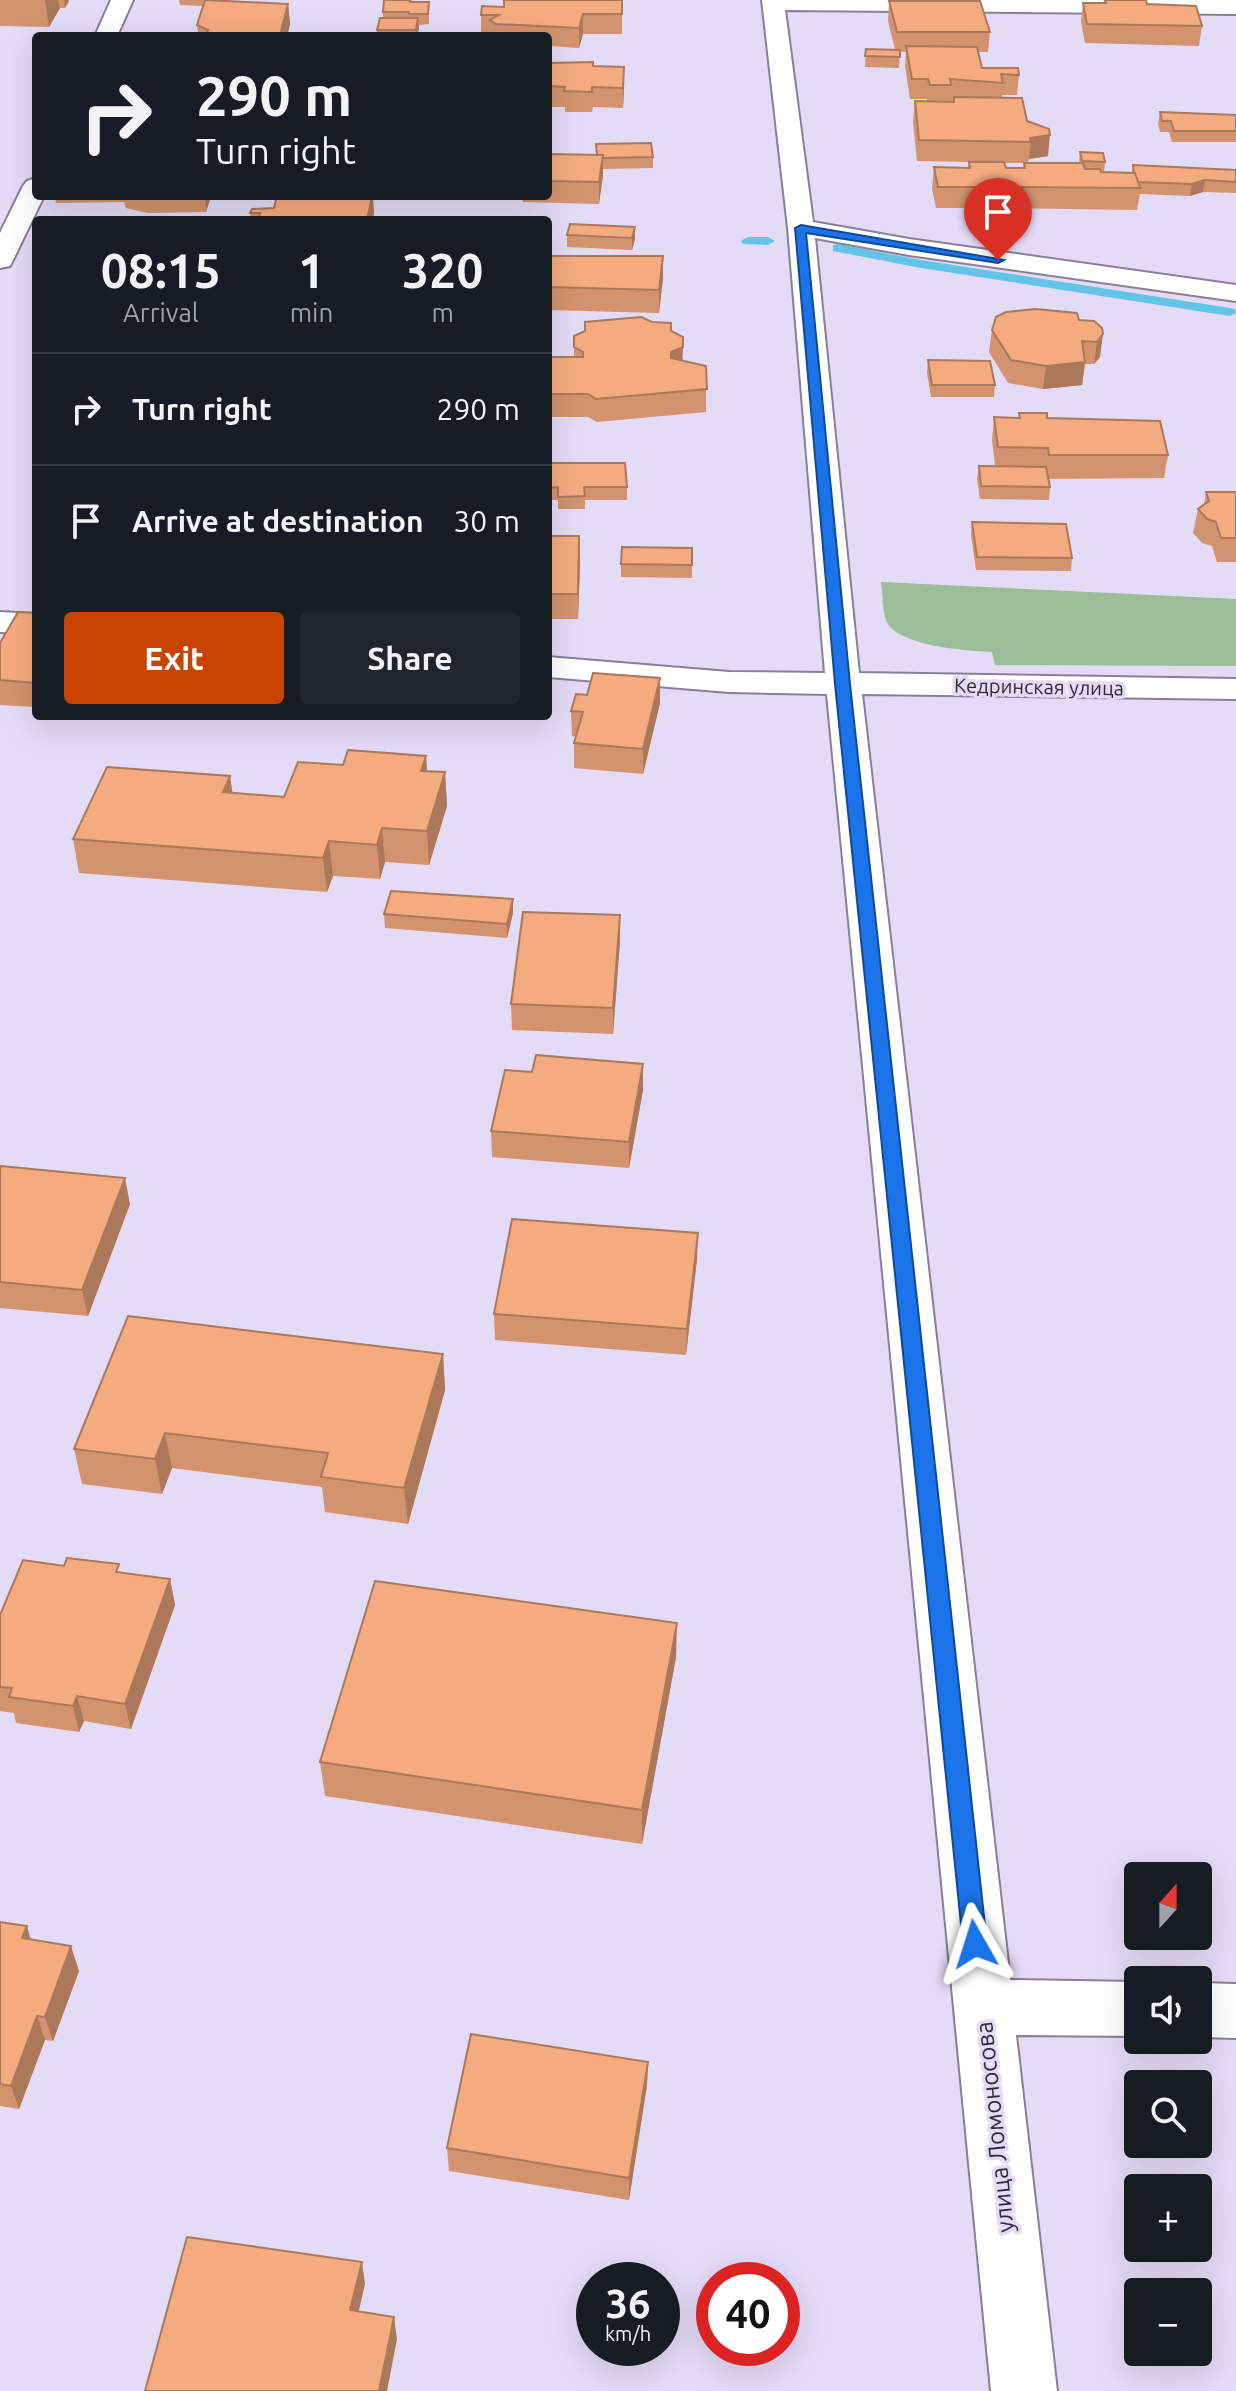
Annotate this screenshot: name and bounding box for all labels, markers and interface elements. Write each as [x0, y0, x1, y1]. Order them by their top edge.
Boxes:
icon: right [64, 64, 168, 168]
text: 290 m [196, 64, 352, 127]
text: Turn right [196, 130, 356, 171]
pin [964, 178, 1032, 260]
icon: arrive [976, 190, 1020, 234]
text: 08:15 [101, 243, 221, 297]
text: 1 [298, 243, 325, 297]
text: 320 [402, 243, 483, 297]
text: Arrival [123, 298, 199, 327]
text: min [290, 298, 333, 327]
text: m [431, 298, 454, 327]
icon: right [64, 387, 108, 431]
text: Turn right [132, 392, 272, 426]
text: 290 m [436, 392, 520, 426]
icon: arrive [64, 499, 108, 543]
text: Arrive at destination [132, 504, 424, 538]
text: 30 m [453, 504, 520, 538]
button: Exit [64, 612, 284, 704]
button: Share [300, 612, 520, 704]
street label: Кедринская улица [954, 674, 1124, 699]
north arrow [1124, 1862, 1212, 1950]
map controls [1124, 1862, 1212, 2366]
position arrow [933, 1902, 1017, 1986]
button: sound [1124, 1966, 1212, 2054]
street label: улица Ломоносова [970, 2020, 1019, 2234]
button: search [1124, 2070, 1212, 2158]
button: + [1124, 2174, 1212, 2262]
speed limit sign: 40 [696, 2262, 800, 2366]
button: − [1124, 2278, 1212, 2366]
text: 36 [605, 2281, 651, 2326]
text: km/h [605, 2322, 651, 2345]

